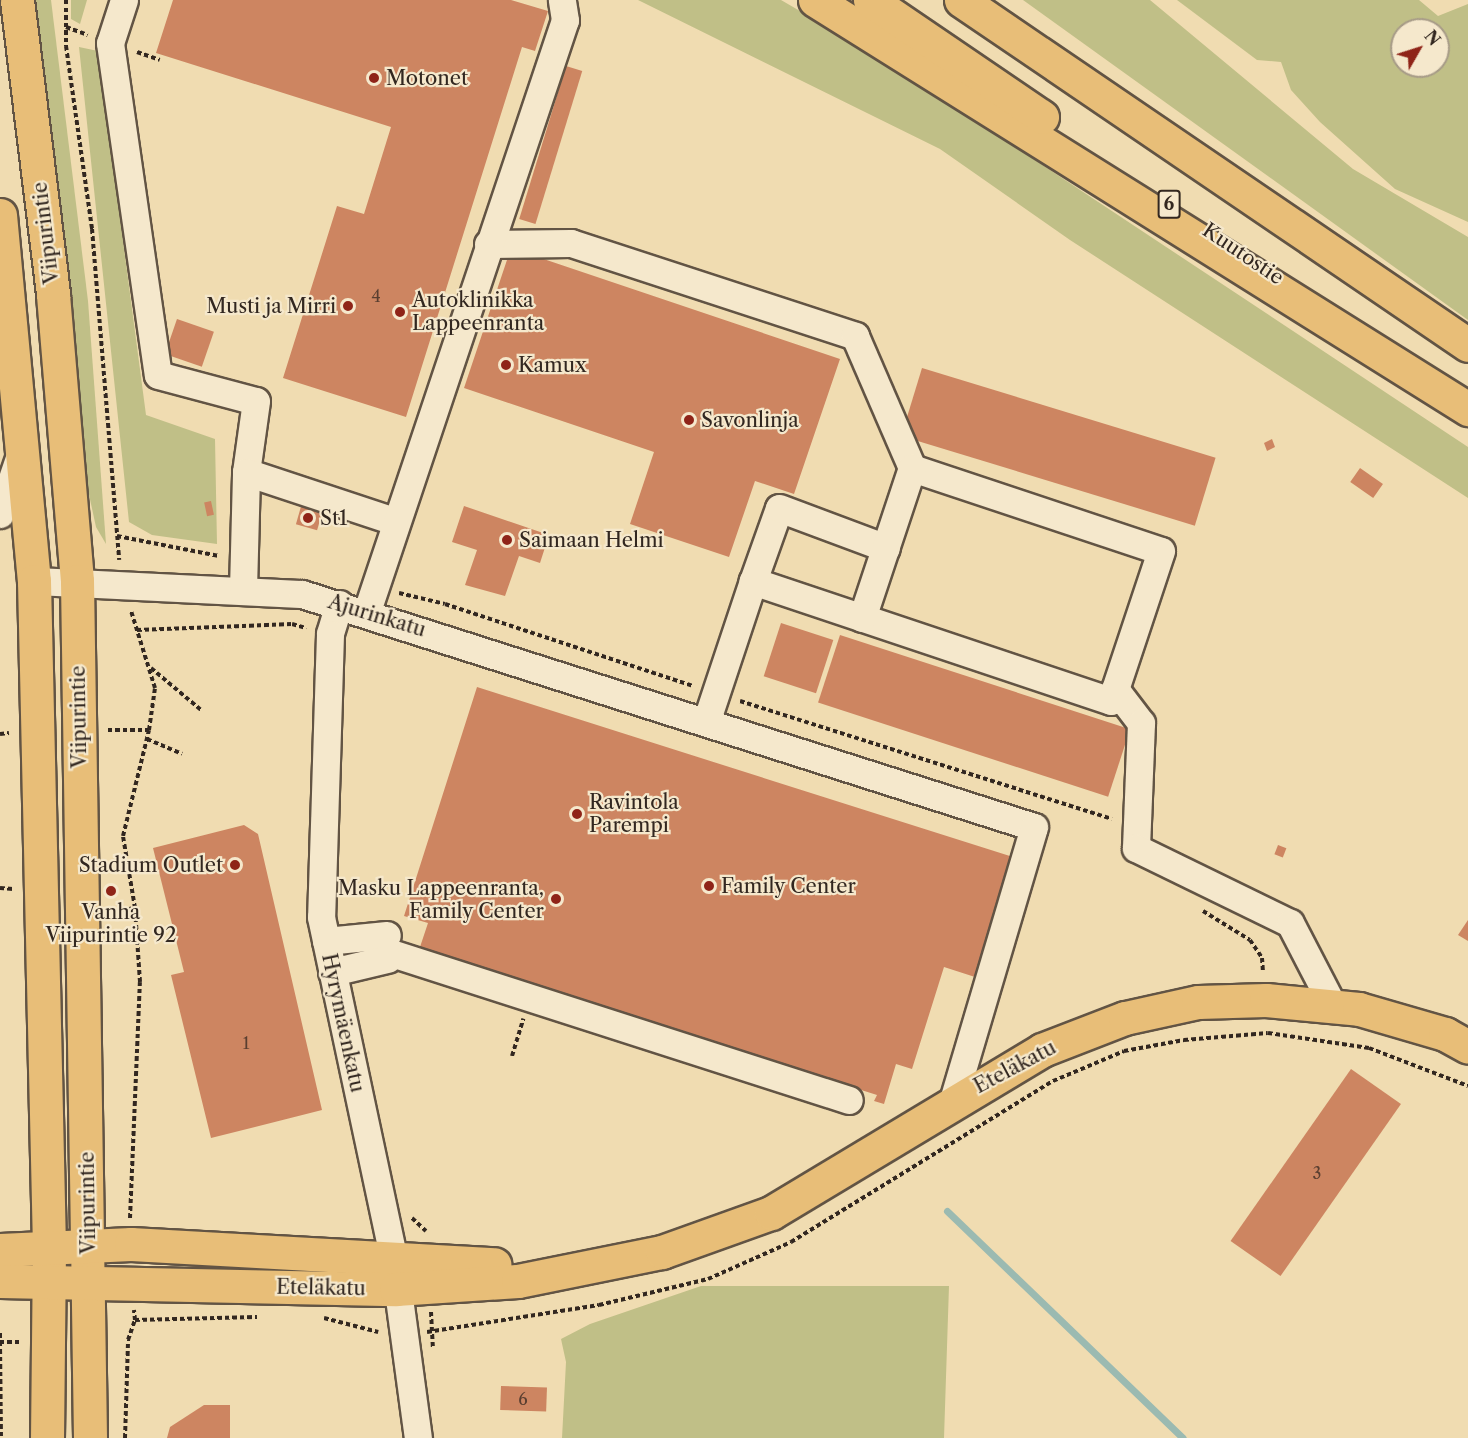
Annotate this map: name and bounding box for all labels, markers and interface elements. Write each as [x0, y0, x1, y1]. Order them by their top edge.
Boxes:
north arrow [1390, 18, 1450, 78]
text: N [1420, 26, 1445, 50]
place label: Motonet [386, 66, 468, 90]
marker: Motonet [367, 71, 381, 85]
street label: Viipurintie [28, 181, 64, 285]
road number: 6 [1157, 189, 1181, 219]
street label: Kuutostie [1198, 218, 1288, 290]
house number: 4 [371, 286, 381, 306]
place label: Autoklinikka Lappeenranta [412, 288, 544, 335]
place label: Musti ja Mirri [206, 294, 336, 318]
marker: Musti ja Mirri [341, 299, 355, 313]
marker: Autoklinikka Lappeenranta [393, 305, 407, 319]
place label: Kamux [518, 353, 587, 377]
marker: Kamux [499, 358, 513, 372]
place label: Savonlinja [701, 408, 799, 432]
marker: Savonlinja [682, 413, 696, 427]
place label: St1 [320, 506, 347, 530]
marker: St1 [301, 511, 315, 525]
place label: Saimaan Helmi [519, 528, 664, 552]
marker: Saimaan Helmi [500, 533, 514, 547]
street label: Ajurinkatu [325, 590, 429, 642]
street label: Viipurintie [66, 665, 92, 769]
place label: Ravintola Parempi [589, 790, 679, 837]
marker: Ravintola Parempi [570, 807, 584, 821]
place label: Stadium Outlet [79, 853, 223, 877]
marker: Stadium Outlet [228, 858, 242, 872]
place label: Family Center [721, 874, 857, 898]
place label: Masku Lappeenranta, Family Center [338, 876, 544, 923]
marker: Family Center [702, 879, 716, 893]
marker: Vanha Viipurintie 92 [104, 884, 118, 898]
marker: Masku Lappeenranta, Family Center [549, 892, 563, 906]
place label: Vanha Viipurintie 92 [45, 900, 177, 947]
street label: Hyrymäenkatu [317, 951, 369, 1095]
house number: 1 [243, 1033, 249, 1053]
street label: Eteläkatu [970, 1035, 1060, 1099]
street label: Viipurintie [75, 1151, 101, 1255]
house number: 3 [1313, 1163, 1321, 1183]
street label: Eteläkatu [276, 1275, 366, 1301]
house number: 6 [518, 1389, 528, 1409]

